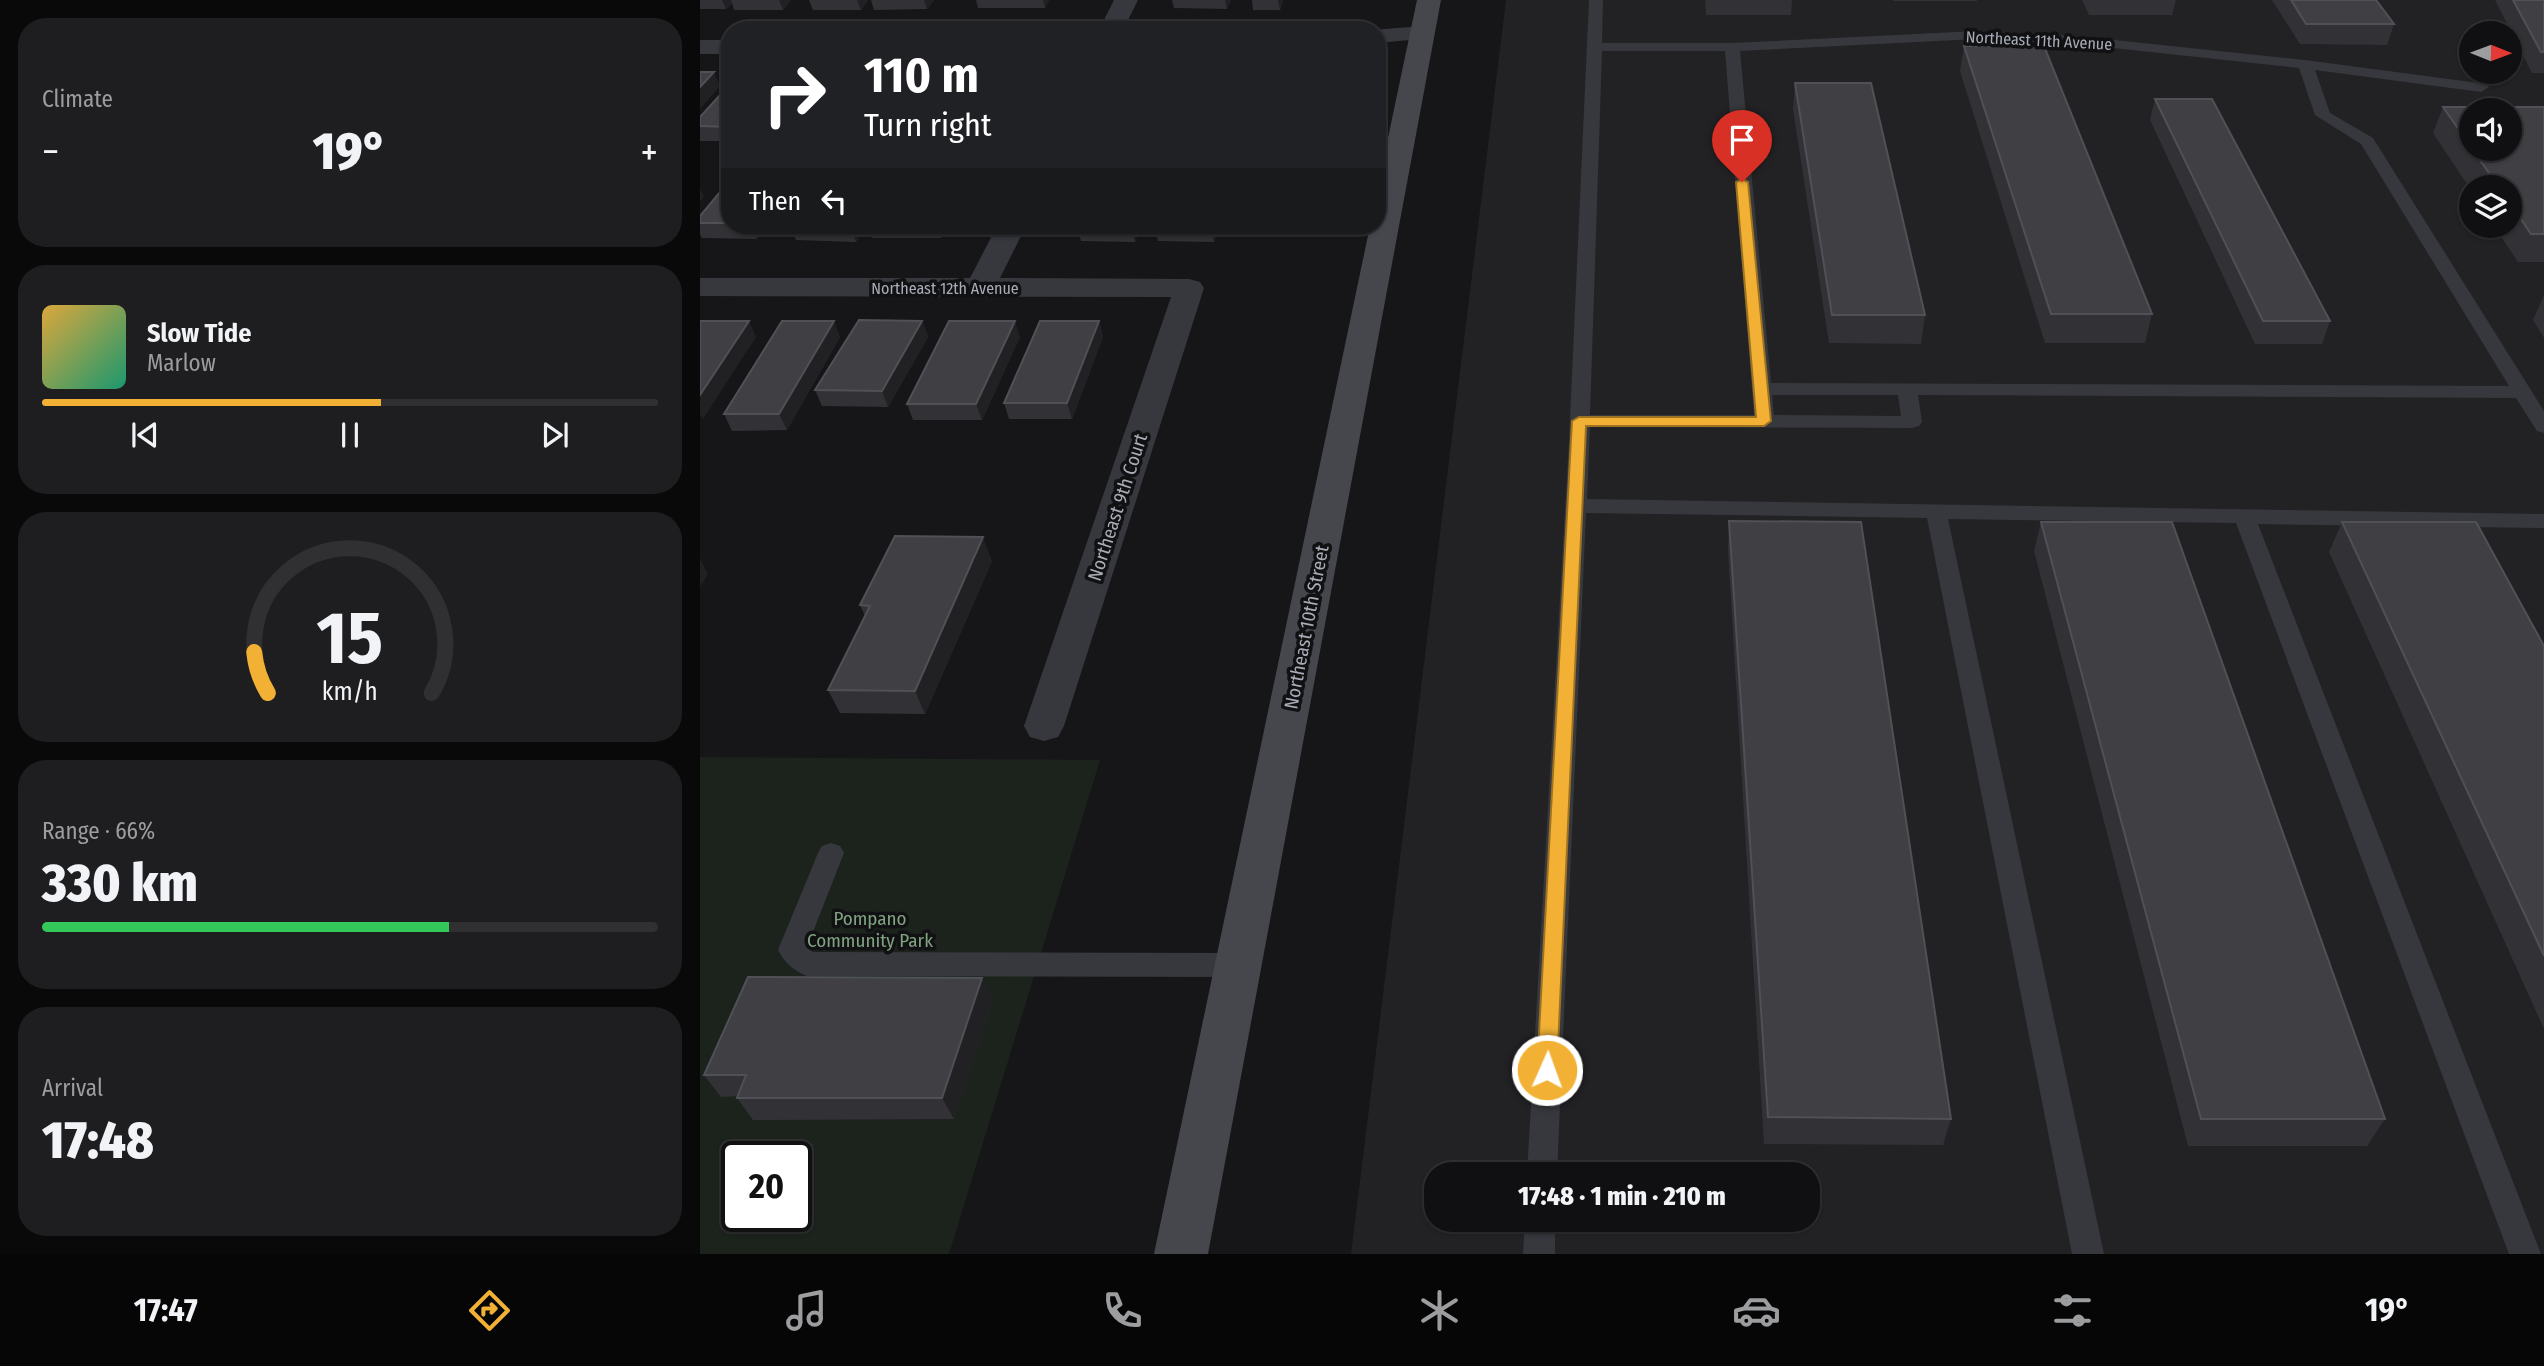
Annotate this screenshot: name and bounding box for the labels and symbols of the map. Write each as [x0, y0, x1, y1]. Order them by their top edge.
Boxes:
north arrow [2459, 21, 2522, 84]
street label: Northeast 11th Avenue [1965, 27, 2113, 54]
pin [1712, 110, 1772, 182]
street label: Northeast 12th Avenue [871, 279, 1019, 298]
street label: Northeast 9th Court [1083, 430, 1152, 584]
street label: Northeast 10th Street [1279, 543, 1334, 711]
park label: Pompano Community Park [807, 907, 933, 952]
position arrow [1510, 1033, 1584, 1107]
speed limit sign: 20 [721, 1141, 812, 1232]

